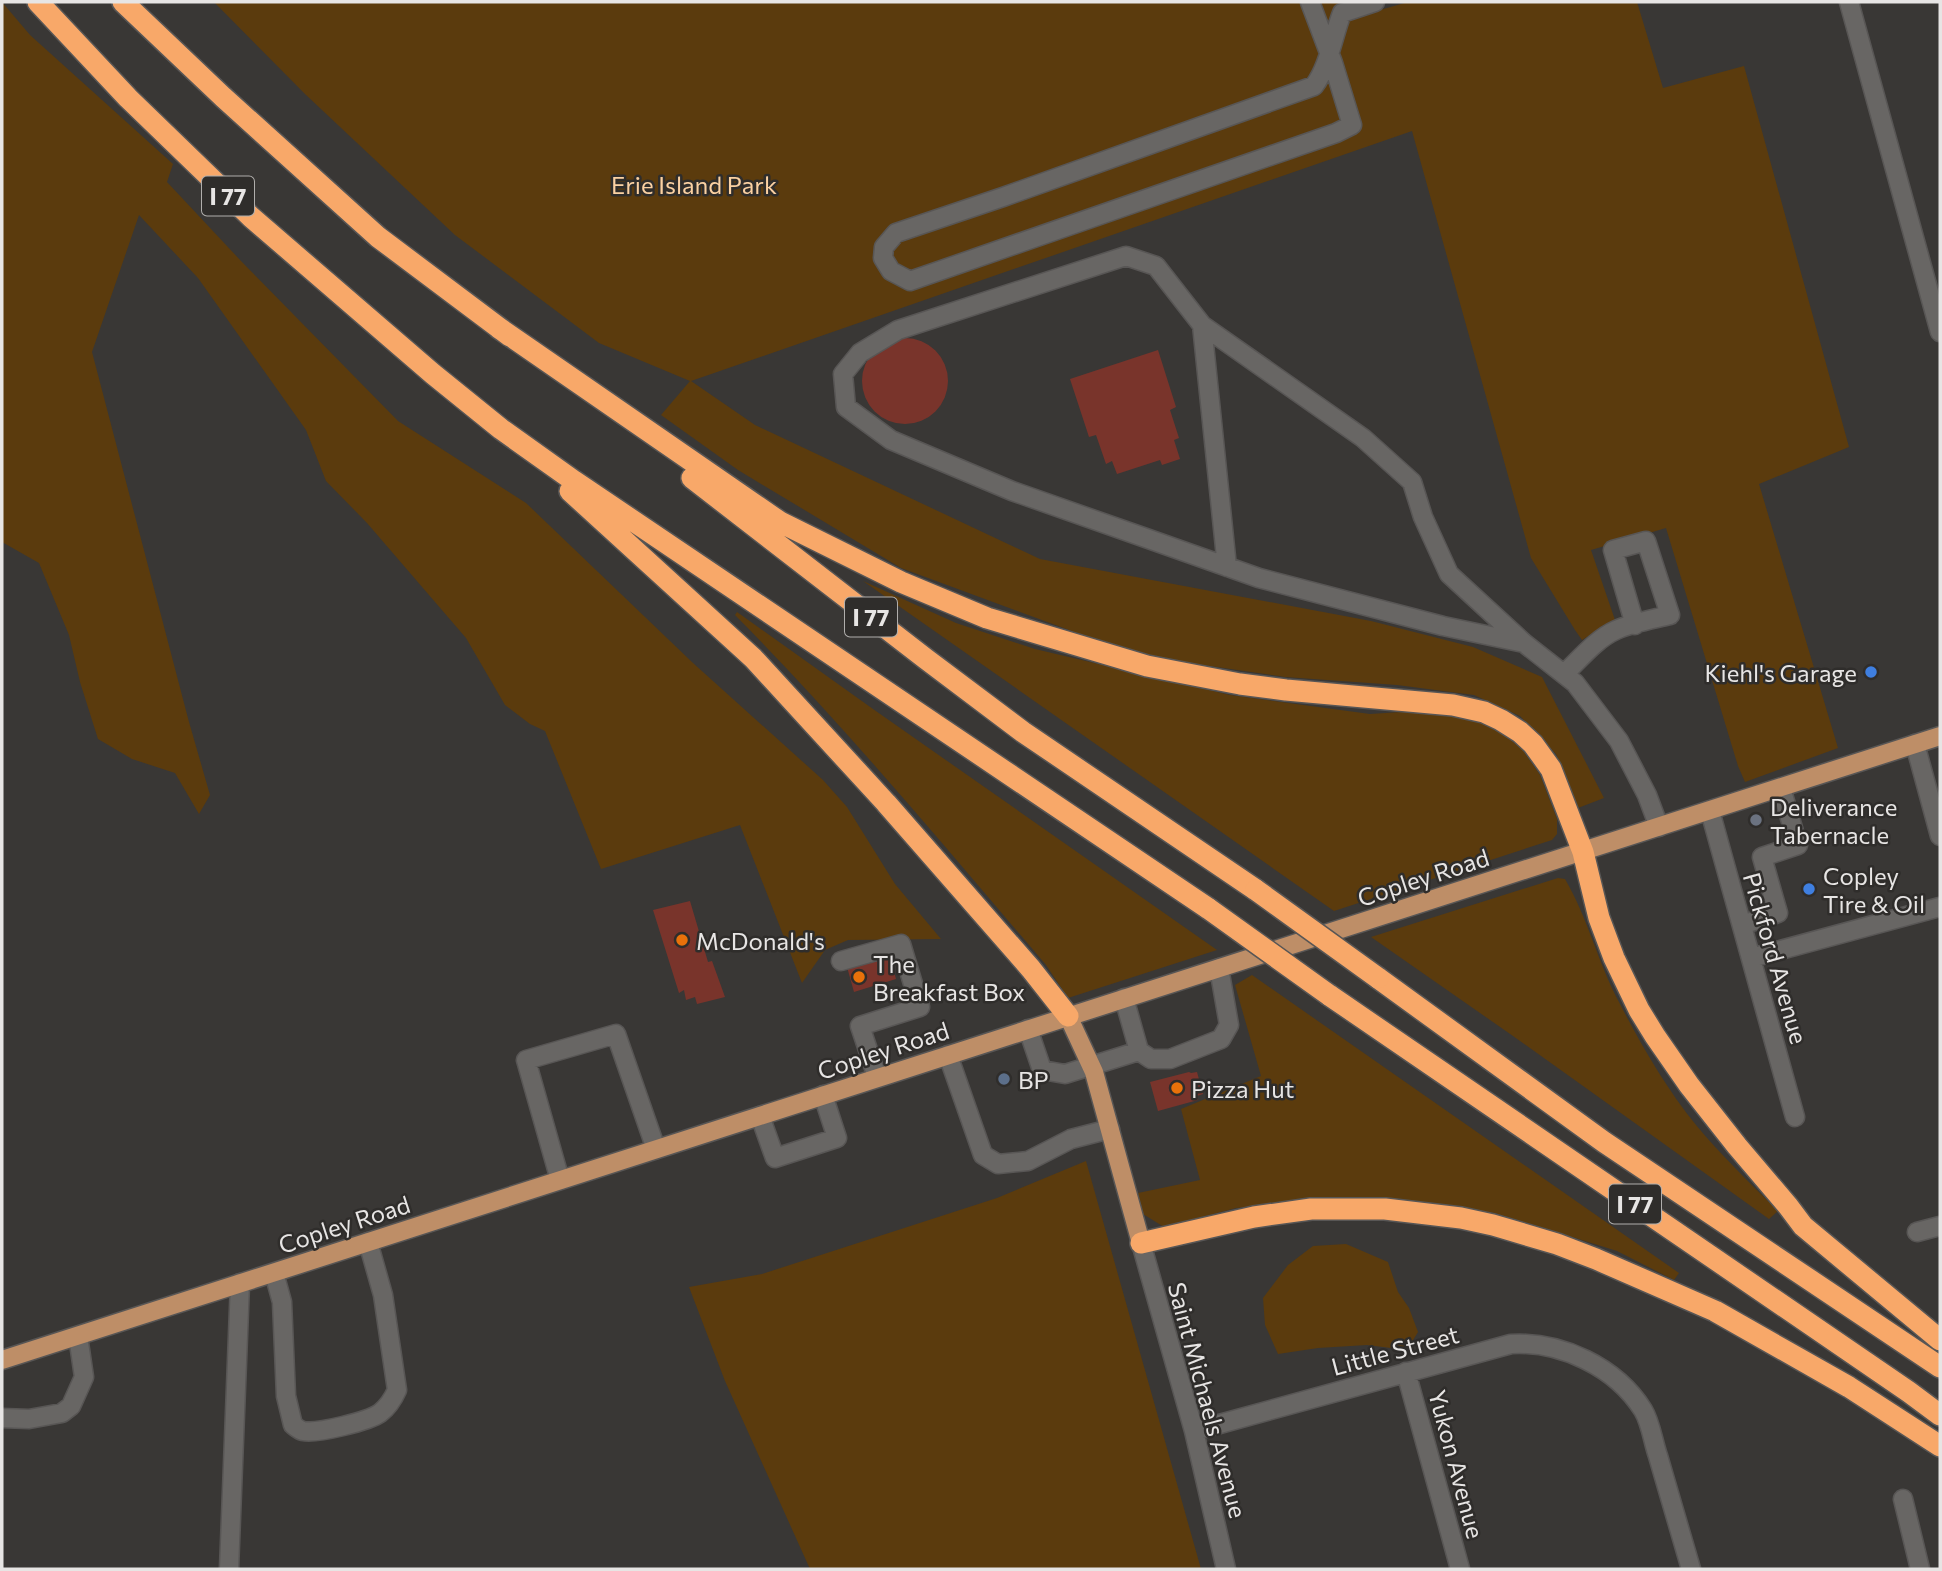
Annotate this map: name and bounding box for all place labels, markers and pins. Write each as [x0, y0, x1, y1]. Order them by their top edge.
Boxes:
place label: Kiehl's Garage [1704, 658, 1857, 687]
marker: Kiehl's Garage [1863, 664, 1879, 680]
place label: Deliverance Tabernacle [1770, 792, 1897, 849]
marker: Deliverance Tabernacle [1748, 812, 1764, 828]
place label: Copley Tire & Oil [1823, 861, 1925, 918]
marker: Copley Tire & Oil [1801, 881, 1817, 897]
place label: McDonald's [696, 926, 825, 955]
marker: McDonald's [674, 932, 690, 948]
place label: The Breakfast Box [873, 949, 1025, 1006]
marker: The Breakfast Box [851, 969, 867, 985]
place label: BP [1018, 1065, 1049, 1094]
marker: BP [996, 1071, 1012, 1087]
place label: Pizza Hut [1191, 1074, 1295, 1103]
marker: Pizza Hut [1169, 1080, 1185, 1096]

